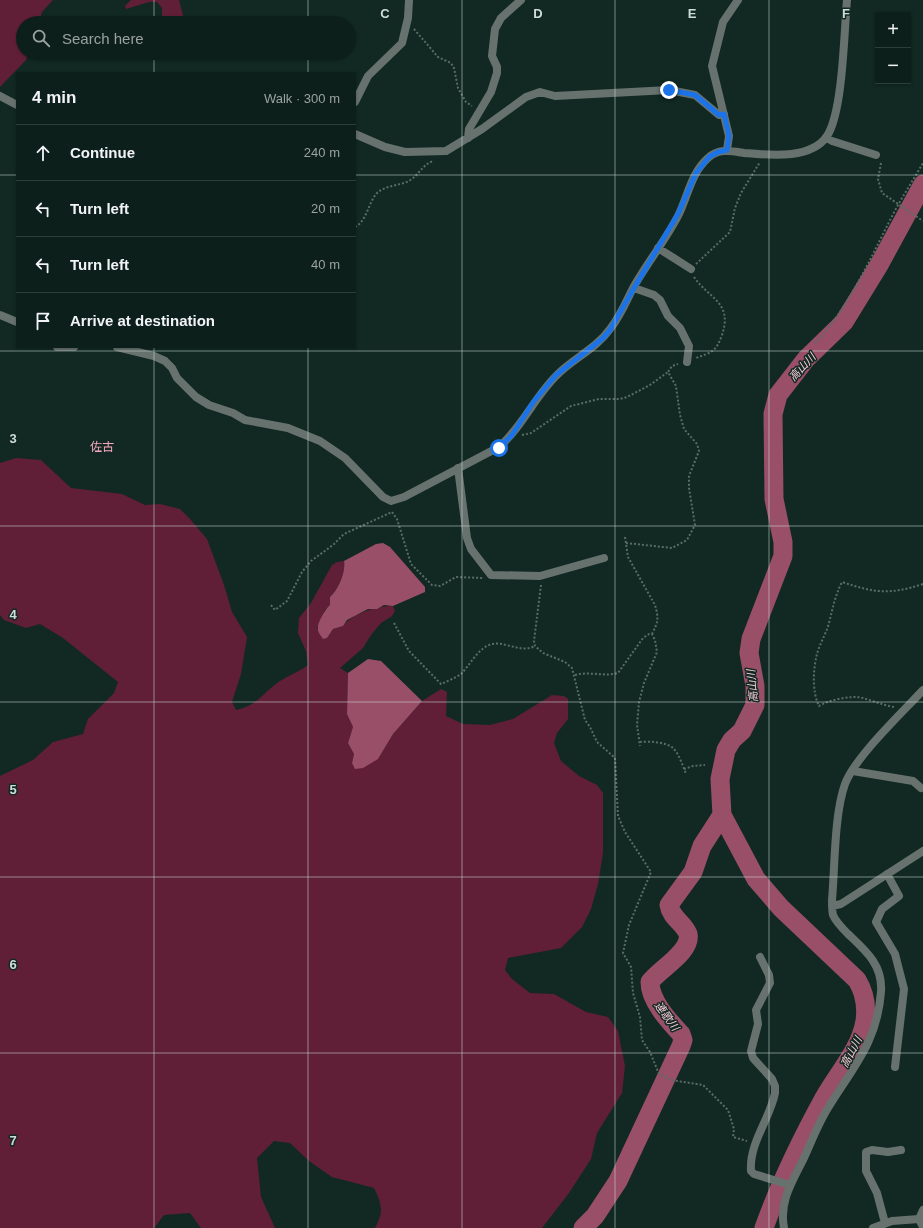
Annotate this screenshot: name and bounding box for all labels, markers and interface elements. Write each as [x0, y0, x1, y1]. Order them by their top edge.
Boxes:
text: C [380, 6, 390, 21]
text: D [533, 6, 543, 21]
text: E [688, 6, 697, 21]
text: F [842, 6, 850, 21]
map controls [875, 12, 911, 84]
button: + [875, 12, 911, 48]
search box [16, 16, 356, 60]
icon: search [30, 27, 52, 49]
text: Search here [62, 30, 144, 47]
button: − [875, 48, 911, 84]
route end [660, 81, 678, 99]
text: 4 min [32, 88, 76, 107]
text: Walk · 300 m [264, 91, 340, 106]
icon: ahead [32, 142, 54, 164]
text: Continue [70, 144, 135, 161]
text: 240 m [304, 145, 340, 160]
icon: left [32, 198, 54, 220]
text: Turn left [70, 200, 129, 217]
text: 20 m [311, 201, 340, 216]
icon: left [32, 254, 54, 276]
text: Turn left [70, 256, 129, 273]
text: 40 m [311, 257, 340, 272]
icon: arrive [32, 310, 54, 332]
text: Arrive at destination [70, 312, 215, 329]
water label: 高山川 [786, 350, 818, 383]
text: 3 [9, 431, 17, 446]
route start [490, 439, 508, 457]
district label: 佐古 [90, 440, 114, 454]
text: 4 [9, 607, 17, 622]
water label: 高山川 [744, 668, 759, 703]
text: 5 [9, 782, 17, 797]
text: 6 [9, 957, 17, 972]
water label: 連歌川 [652, 999, 682, 1034]
water label: 高山川 [838, 1034, 865, 1069]
text: 7 [9, 1133, 17, 1148]

